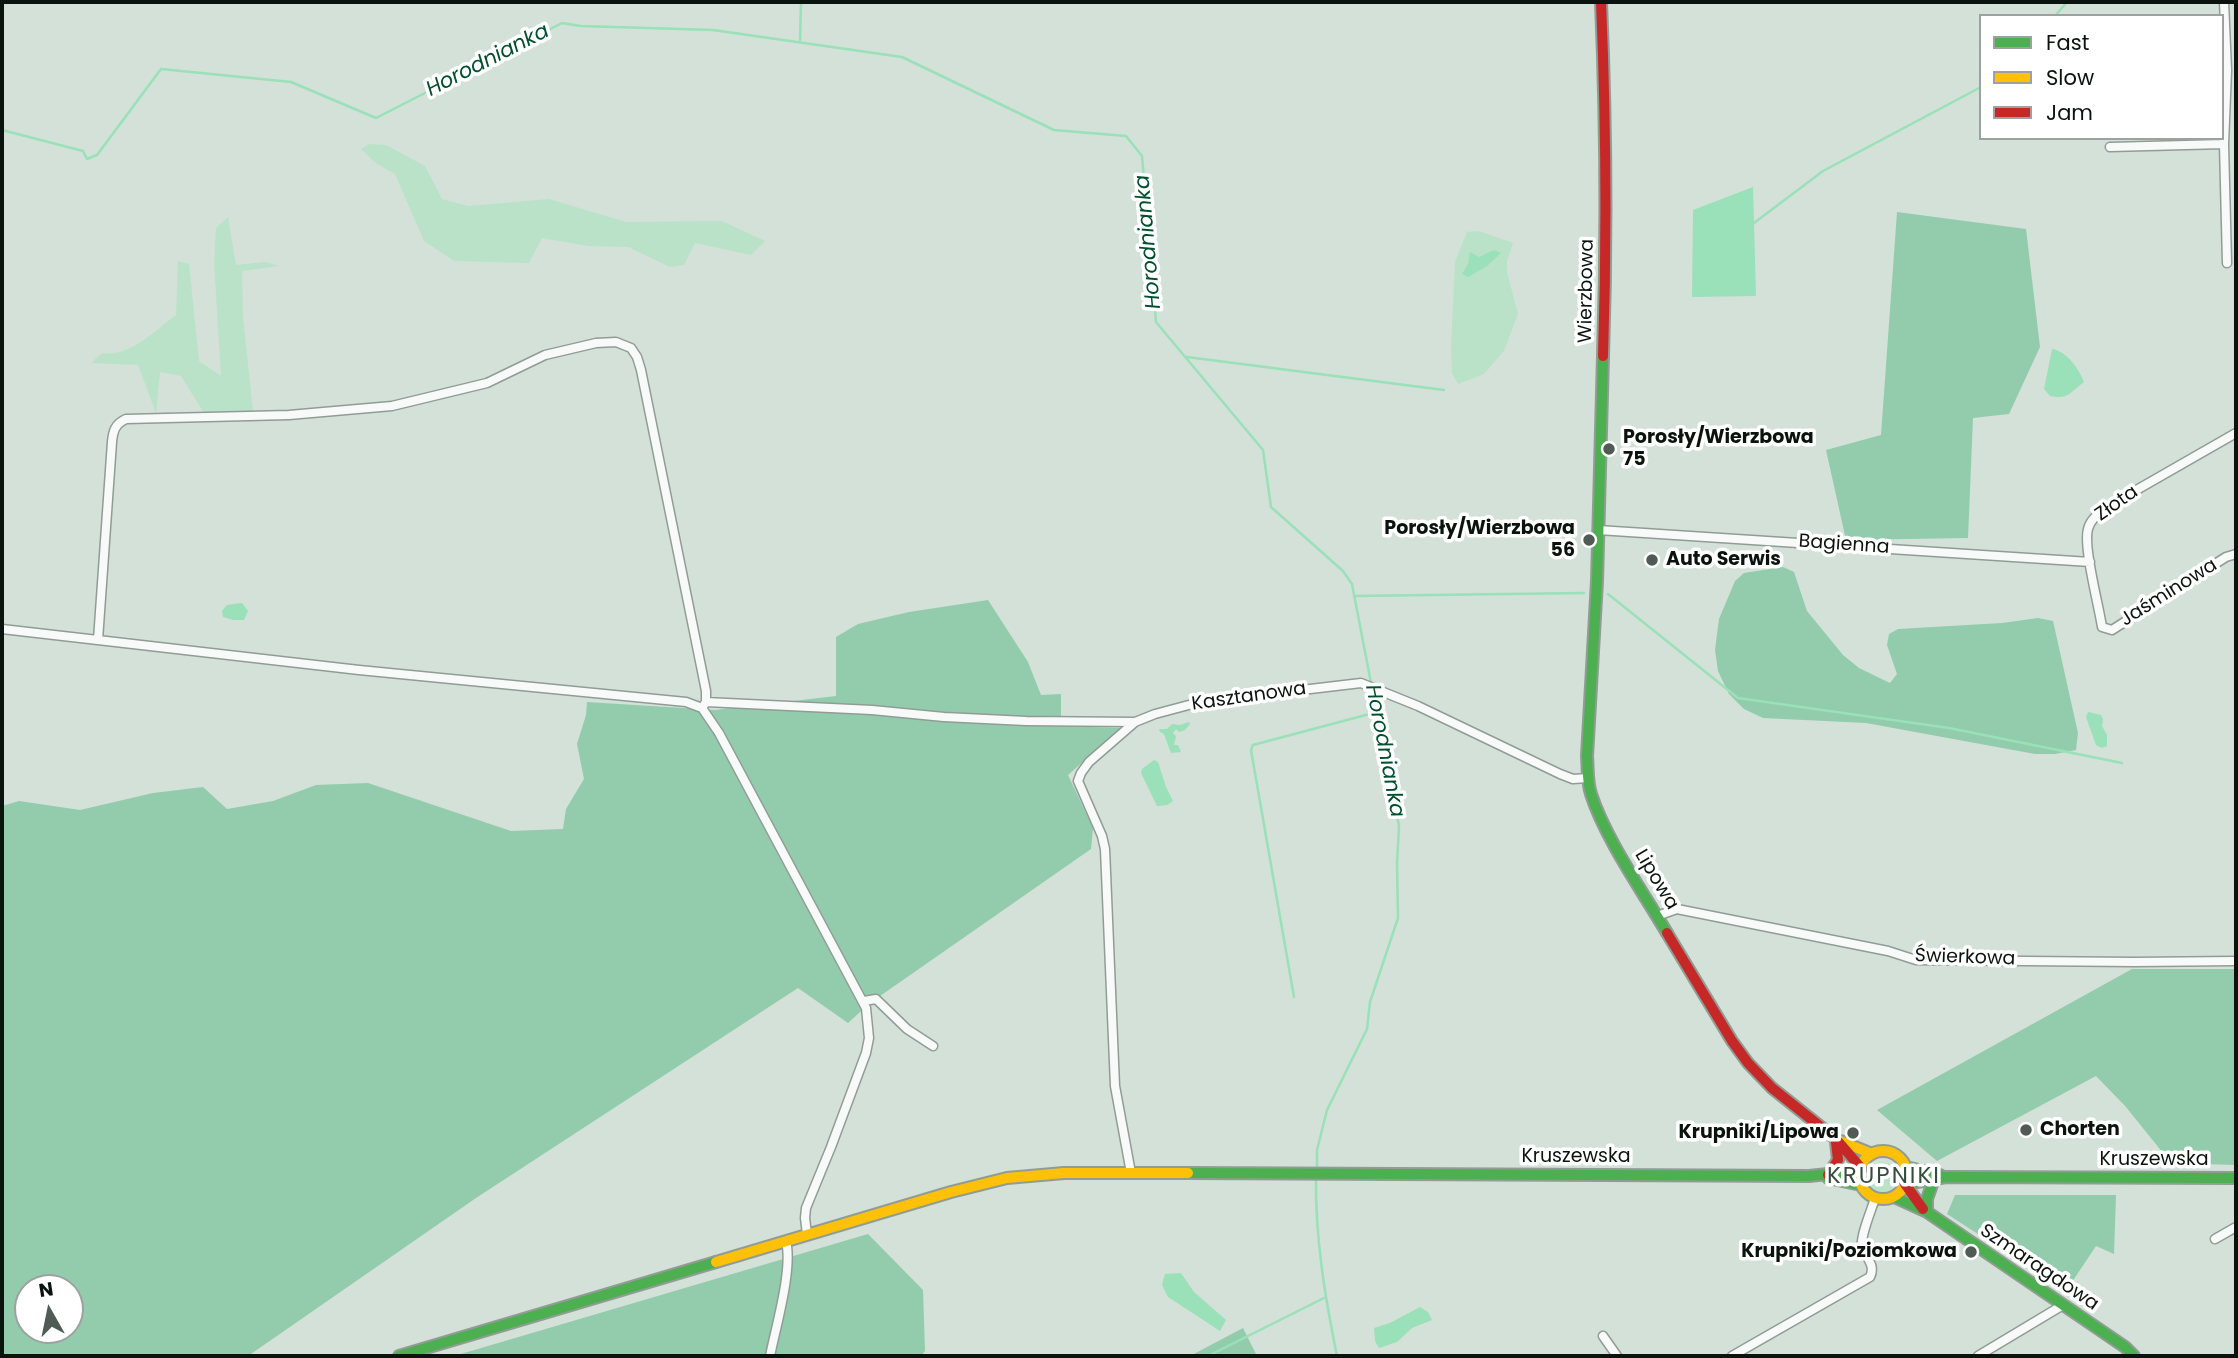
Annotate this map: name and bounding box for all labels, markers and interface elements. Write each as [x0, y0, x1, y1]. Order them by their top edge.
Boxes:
legend [1979, 14, 2224, 140]
water label: Horodnianka [422, 19, 554, 103]
text: Fast [2046, 28, 2089, 57]
text: Slow [2046, 63, 2094, 92]
text: Jam [2046, 98, 2093, 127]
water label: Horodnianka [1131, 174, 1167, 310]
street label: Wierzbowa [1575, 239, 1599, 343]
place label: Porosły/Wierzbowa 75 [1623, 427, 1814, 471]
marker: Porosły/Wierzbowa 75 [1601, 441, 1617, 457]
street label: Złota [2091, 481, 2143, 527]
place label: Porosły/Wierzbowa 56 [1384, 518, 1575, 562]
street label: Bagienna [1798, 530, 1890, 560]
marker: Porosły/Wierzbowa 56 [1581, 532, 1597, 548]
place label: Auto Serwis [1666, 549, 1781, 571]
marker: Auto Serwis [1644, 552, 1660, 568]
street label: Jaśminowa [2116, 554, 2222, 632]
street label: Kasztanowa [1190, 678, 1308, 716]
water label: Horodnianka [1359, 682, 1409, 820]
street label: Lipowa [1629, 846, 1683, 914]
street label: Świerkowa [1914, 945, 2016, 971]
place label: Chorten [2040, 1119, 2120, 1141]
place label: Krupniki/Lipowa [1679, 1122, 1839, 1144]
marker: Chorten [2018, 1122, 2034, 1138]
marker: Krupniki/Lipowa [1845, 1125, 1861, 1141]
street label: Kruszewska [1521, 1146, 1631, 1168]
street label: Kruszewska [2099, 1149, 2209, 1171]
district label: KRUPNIKI [1828, 1163, 1940, 1191]
street label: Szmaragdowa [1975, 1220, 2103, 1316]
place label: Krupniki/Poziomkowa [1741, 1241, 1957, 1263]
marker: Krupniki/Poziomkowa [1963, 1244, 1979, 1260]
north arrow [14, 1274, 84, 1344]
text: N [37, 1275, 55, 1304]

